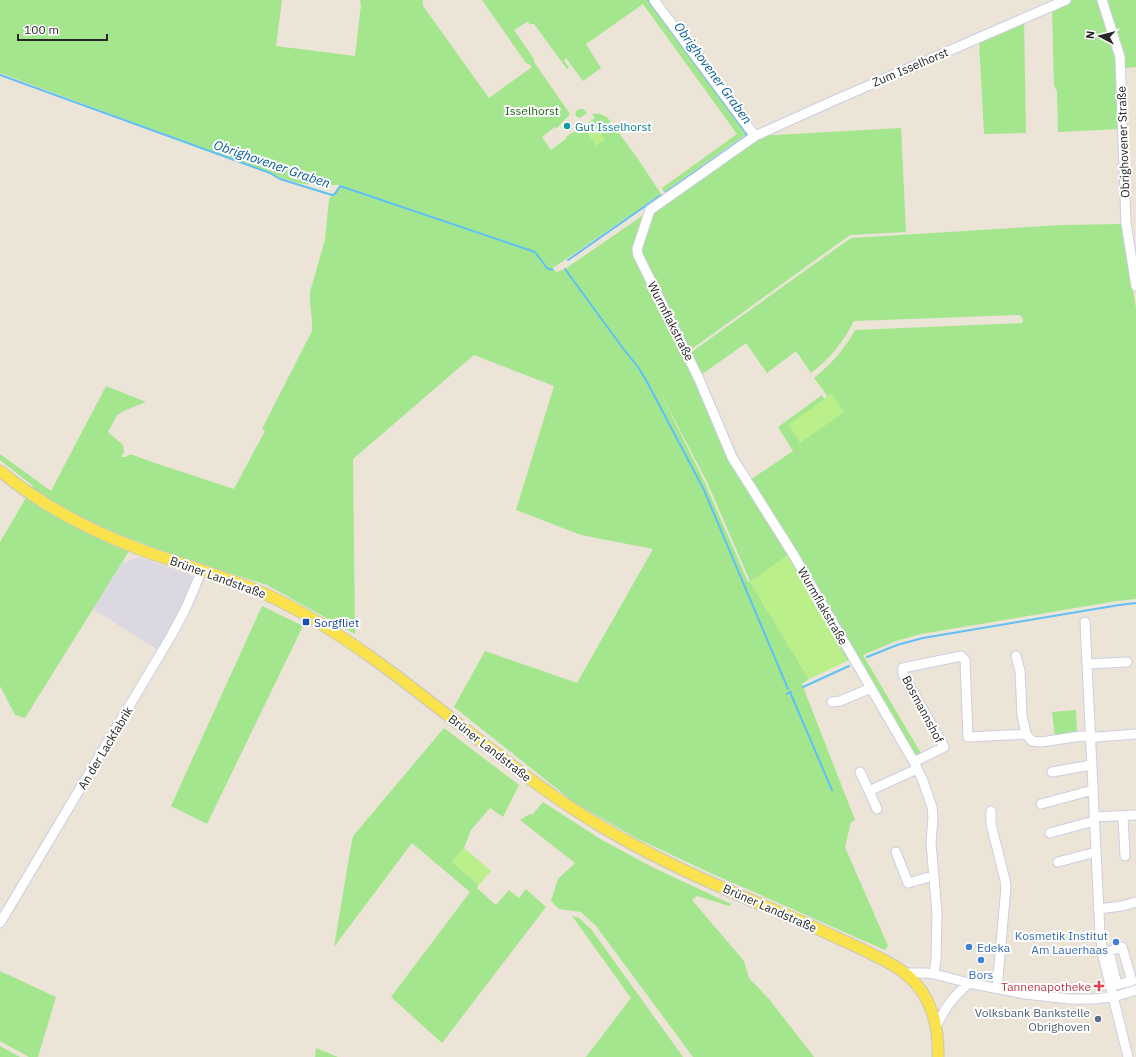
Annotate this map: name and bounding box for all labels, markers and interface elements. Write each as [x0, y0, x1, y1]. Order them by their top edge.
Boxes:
scale bar [18, 16, 107, 42]
north arrow [1080, 16, 1120, 56]
water label: Obrighovener Graben [670, 19, 756, 127]
text: 100 m [24, 22, 59, 37]
text: N [1083, 30, 1098, 40]
street label: Zum Isselhorst [870, 44, 950, 90]
street label: Obrighovener Straße [1114, 85, 1132, 198]
park label: Isselhorst [505, 103, 559, 118]
place label: Gut Isselhorst [575, 119, 651, 134]
marker: Gut Isselhorst [562, 121, 572, 131]
water label: Obrighovener Graben [212, 136, 332, 192]
street label: Wurmflakstraße [645, 279, 698, 364]
street label: Brüner Landstraße [168, 553, 268, 601]
street label: Wurmflakstraße [795, 565, 851, 648]
place label: Sorgfliet [314, 615, 359, 630]
marker: Sorgfliet [301, 617, 311, 627]
street label: Bosmannshof [899, 673, 947, 745]
street label: An der Lackfabrik [74, 703, 136, 792]
street label: Brüner Landstraße [446, 711, 535, 785]
street label: Brüner Landstraße [721, 881, 820, 936]
place label: Kosmetik Institut Am Lauerhaas [1015, 928, 1108, 957]
marker: Kosmetik Institut Am Lauerhaas [1111, 937, 1121, 947]
place label: Edeka [977, 940, 1011, 955]
marker: Edeka [964, 942, 974, 952]
marker: Bors [976, 955, 986, 965]
place label: Bors [969, 967, 994, 982]
place label: Tannenapotheke [1001, 979, 1091, 994]
marker: Tannenapotheke [1094, 981, 1104, 991]
place label: Volksbank Bankstelle Obrighoven [975, 1005, 1090, 1034]
marker: Volksbank Bankstelle Obrighoven [1093, 1014, 1103, 1024]

